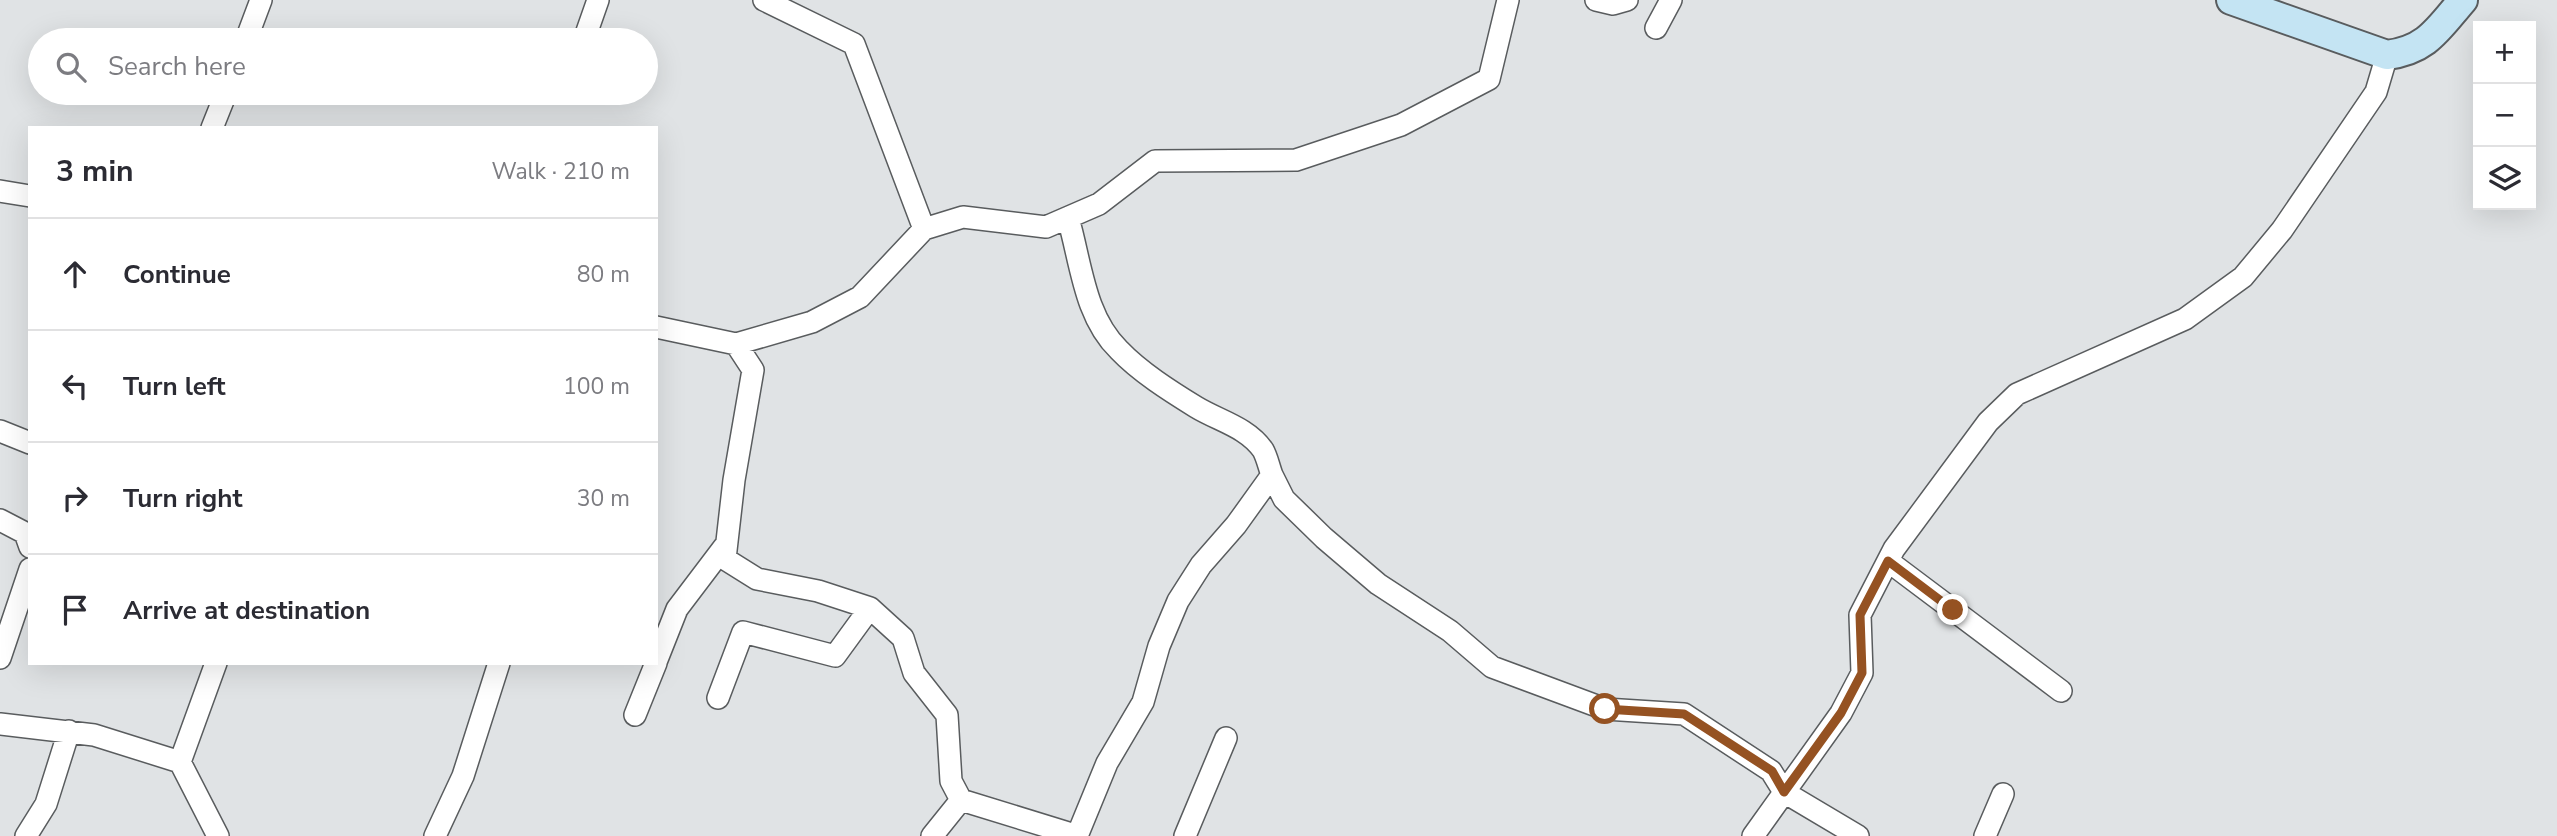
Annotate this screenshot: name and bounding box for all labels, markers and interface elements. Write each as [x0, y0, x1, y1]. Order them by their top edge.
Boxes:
map controls [2473, 21, 2536, 210]
button: + [2473, 21, 2536, 84]
search box [28, 28, 658, 105]
icon: search [52, 48, 90, 86]
text: Search here [108, 49, 246, 84]
button: − [2473, 84, 2536, 147]
button: layers [2473, 147, 2536, 210]
text: 3 min [56, 151, 134, 192]
text: Walk · 210 m [491, 156, 630, 187]
icon: ahead [56, 255, 94, 293]
text: Continue [123, 257, 231, 292]
text: 80 m [577, 259, 630, 290]
icon: left [56, 367, 94, 405]
text: Turn left [123, 369, 226, 404]
text: 100 m [563, 371, 630, 402]
icon: right [56, 479, 94, 517]
text: Turn right [123, 481, 242, 516]
text: 30 m [577, 483, 630, 514]
icon: arrive [56, 591, 94, 629]
text: Arrive at destination [123, 593, 370, 628]
route end [1937, 594, 1968, 625]
route start [1589, 693, 1620, 724]

